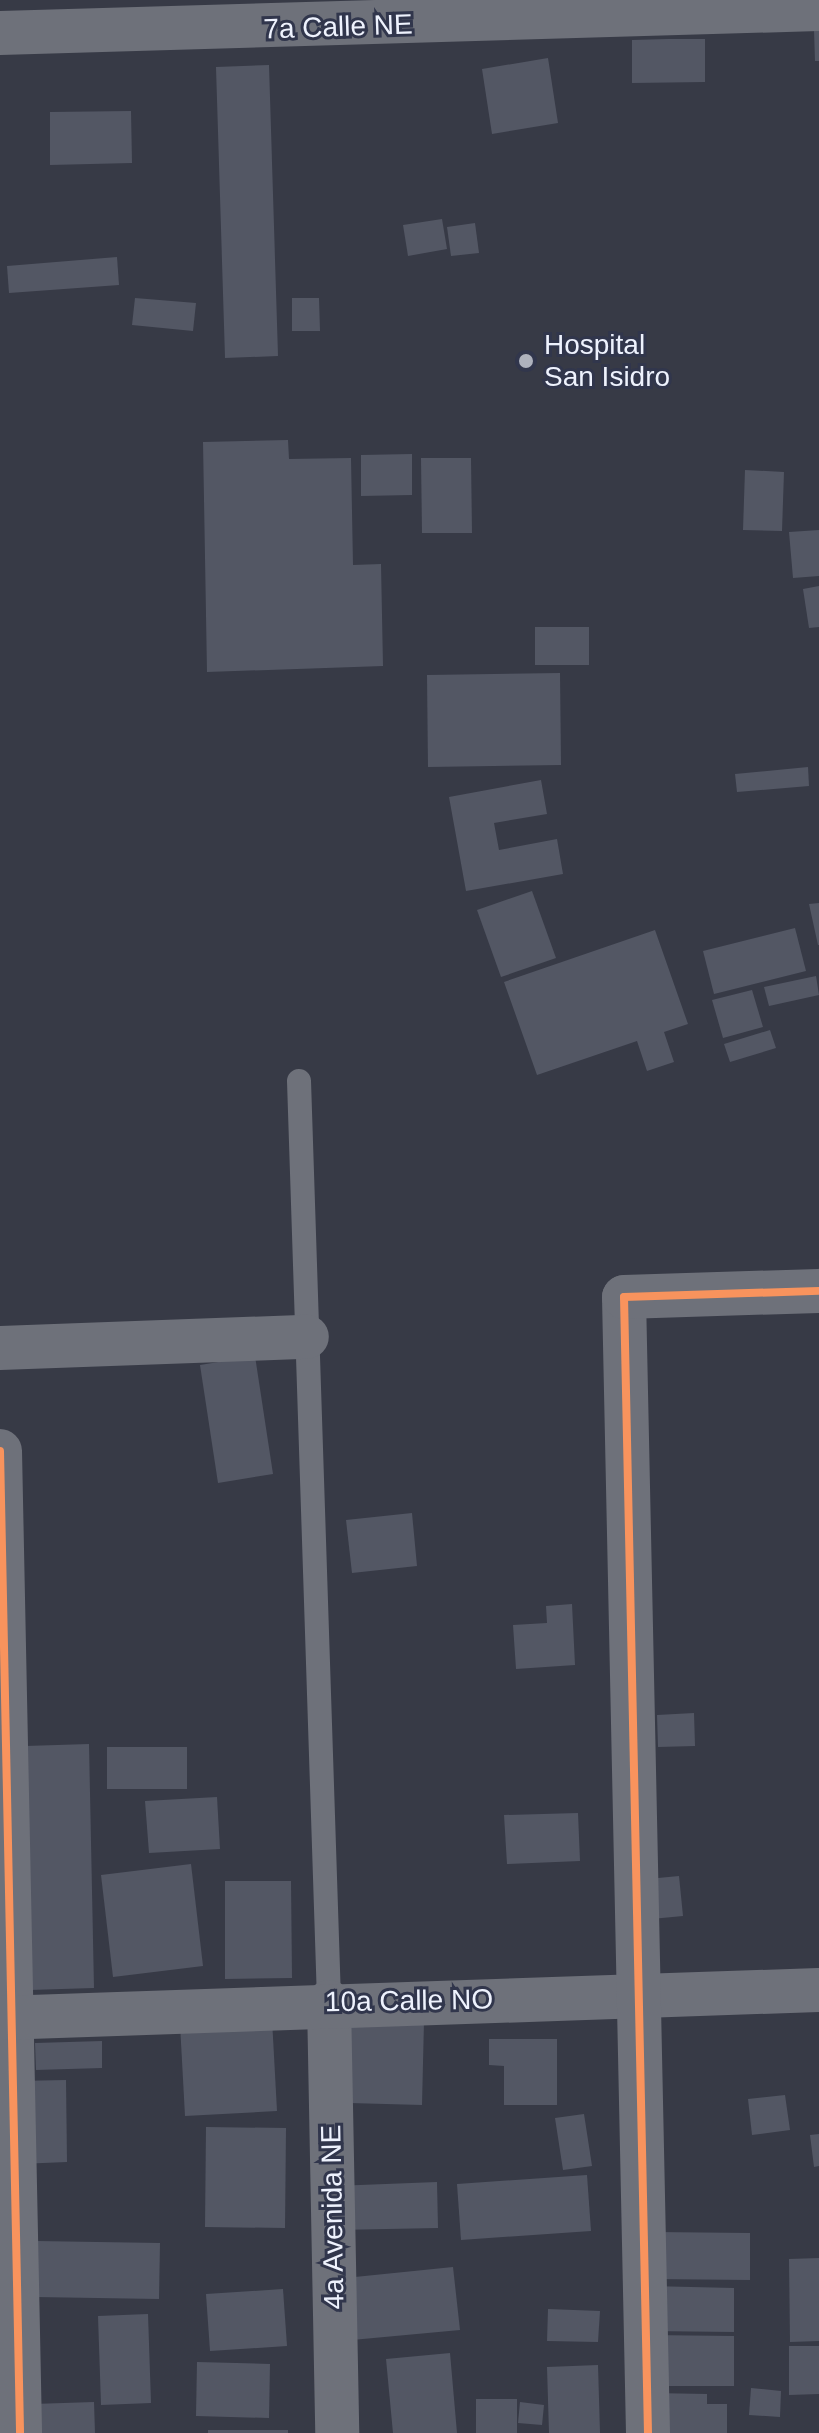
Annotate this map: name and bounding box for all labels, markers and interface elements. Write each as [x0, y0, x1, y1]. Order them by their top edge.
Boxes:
street label: 7a Calle NE [263, 8, 413, 46]
place label: Hospital San Isidro [544, 328, 670, 394]
marker: Hospital San Isidro [515, 350, 537, 372]
street label: 10a Calle NO [325, 1983, 493, 2019]
street label: 4a Avenida NE [315, 2124, 351, 2310]

